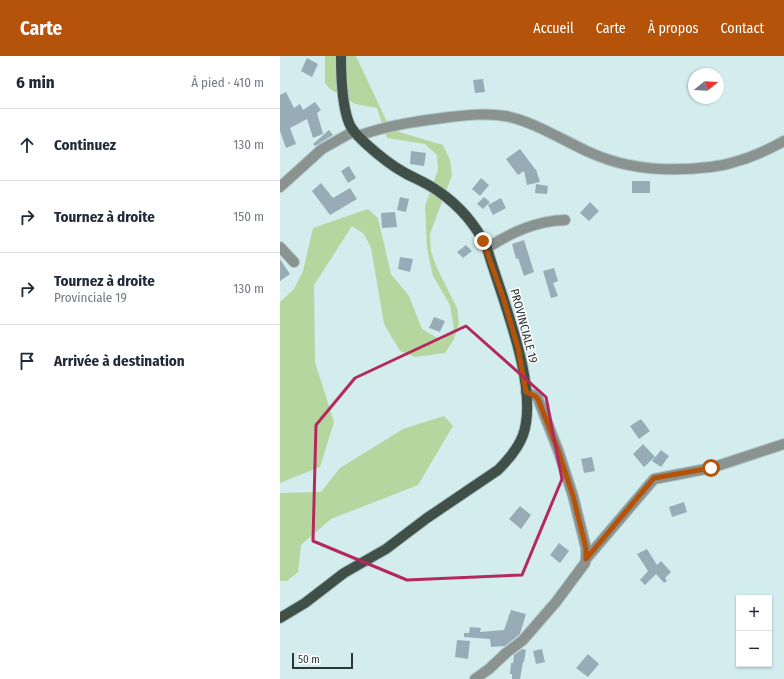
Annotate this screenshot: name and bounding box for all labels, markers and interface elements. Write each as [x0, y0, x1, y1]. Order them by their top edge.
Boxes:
text: Carte [20, 17, 62, 40]
text: Accueil [533, 20, 574, 37]
text: Carte [596, 20, 626, 37]
text: À propos [648, 20, 699, 37]
text: Contact [721, 20, 764, 37]
north arrow [688, 68, 724, 104]
text: 6 min [16, 72, 55, 93]
text: À pied · 410 m [191, 75, 264, 90]
icon: ahead [16, 134, 38, 156]
text: Continuez [54, 136, 116, 154]
text: 130 m [233, 137, 264, 152]
icon: right [16, 206, 38, 228]
text: Tournez à droite [54, 208, 155, 226]
text: 150 m [233, 209, 264, 224]
route end [474, 232, 492, 250]
text: Tournez à droite [54, 272, 155, 290]
icon: right [16, 278, 38, 300]
text: 130 m [233, 281, 264, 296]
street label: PROVINCIALE 19 [507, 287, 541, 365]
text: Provinciale 19 [54, 290, 127, 305]
icon: arrive [16, 350, 38, 372]
text: Arrivée à destination [54, 352, 185, 370]
route start [702, 459, 720, 477]
map controls [736, 595, 772, 667]
button: + [736, 595, 772, 631]
button: − [736, 631, 772, 667]
scale bar [292, 651, 353, 670]
text: 50 m [298, 653, 320, 666]

